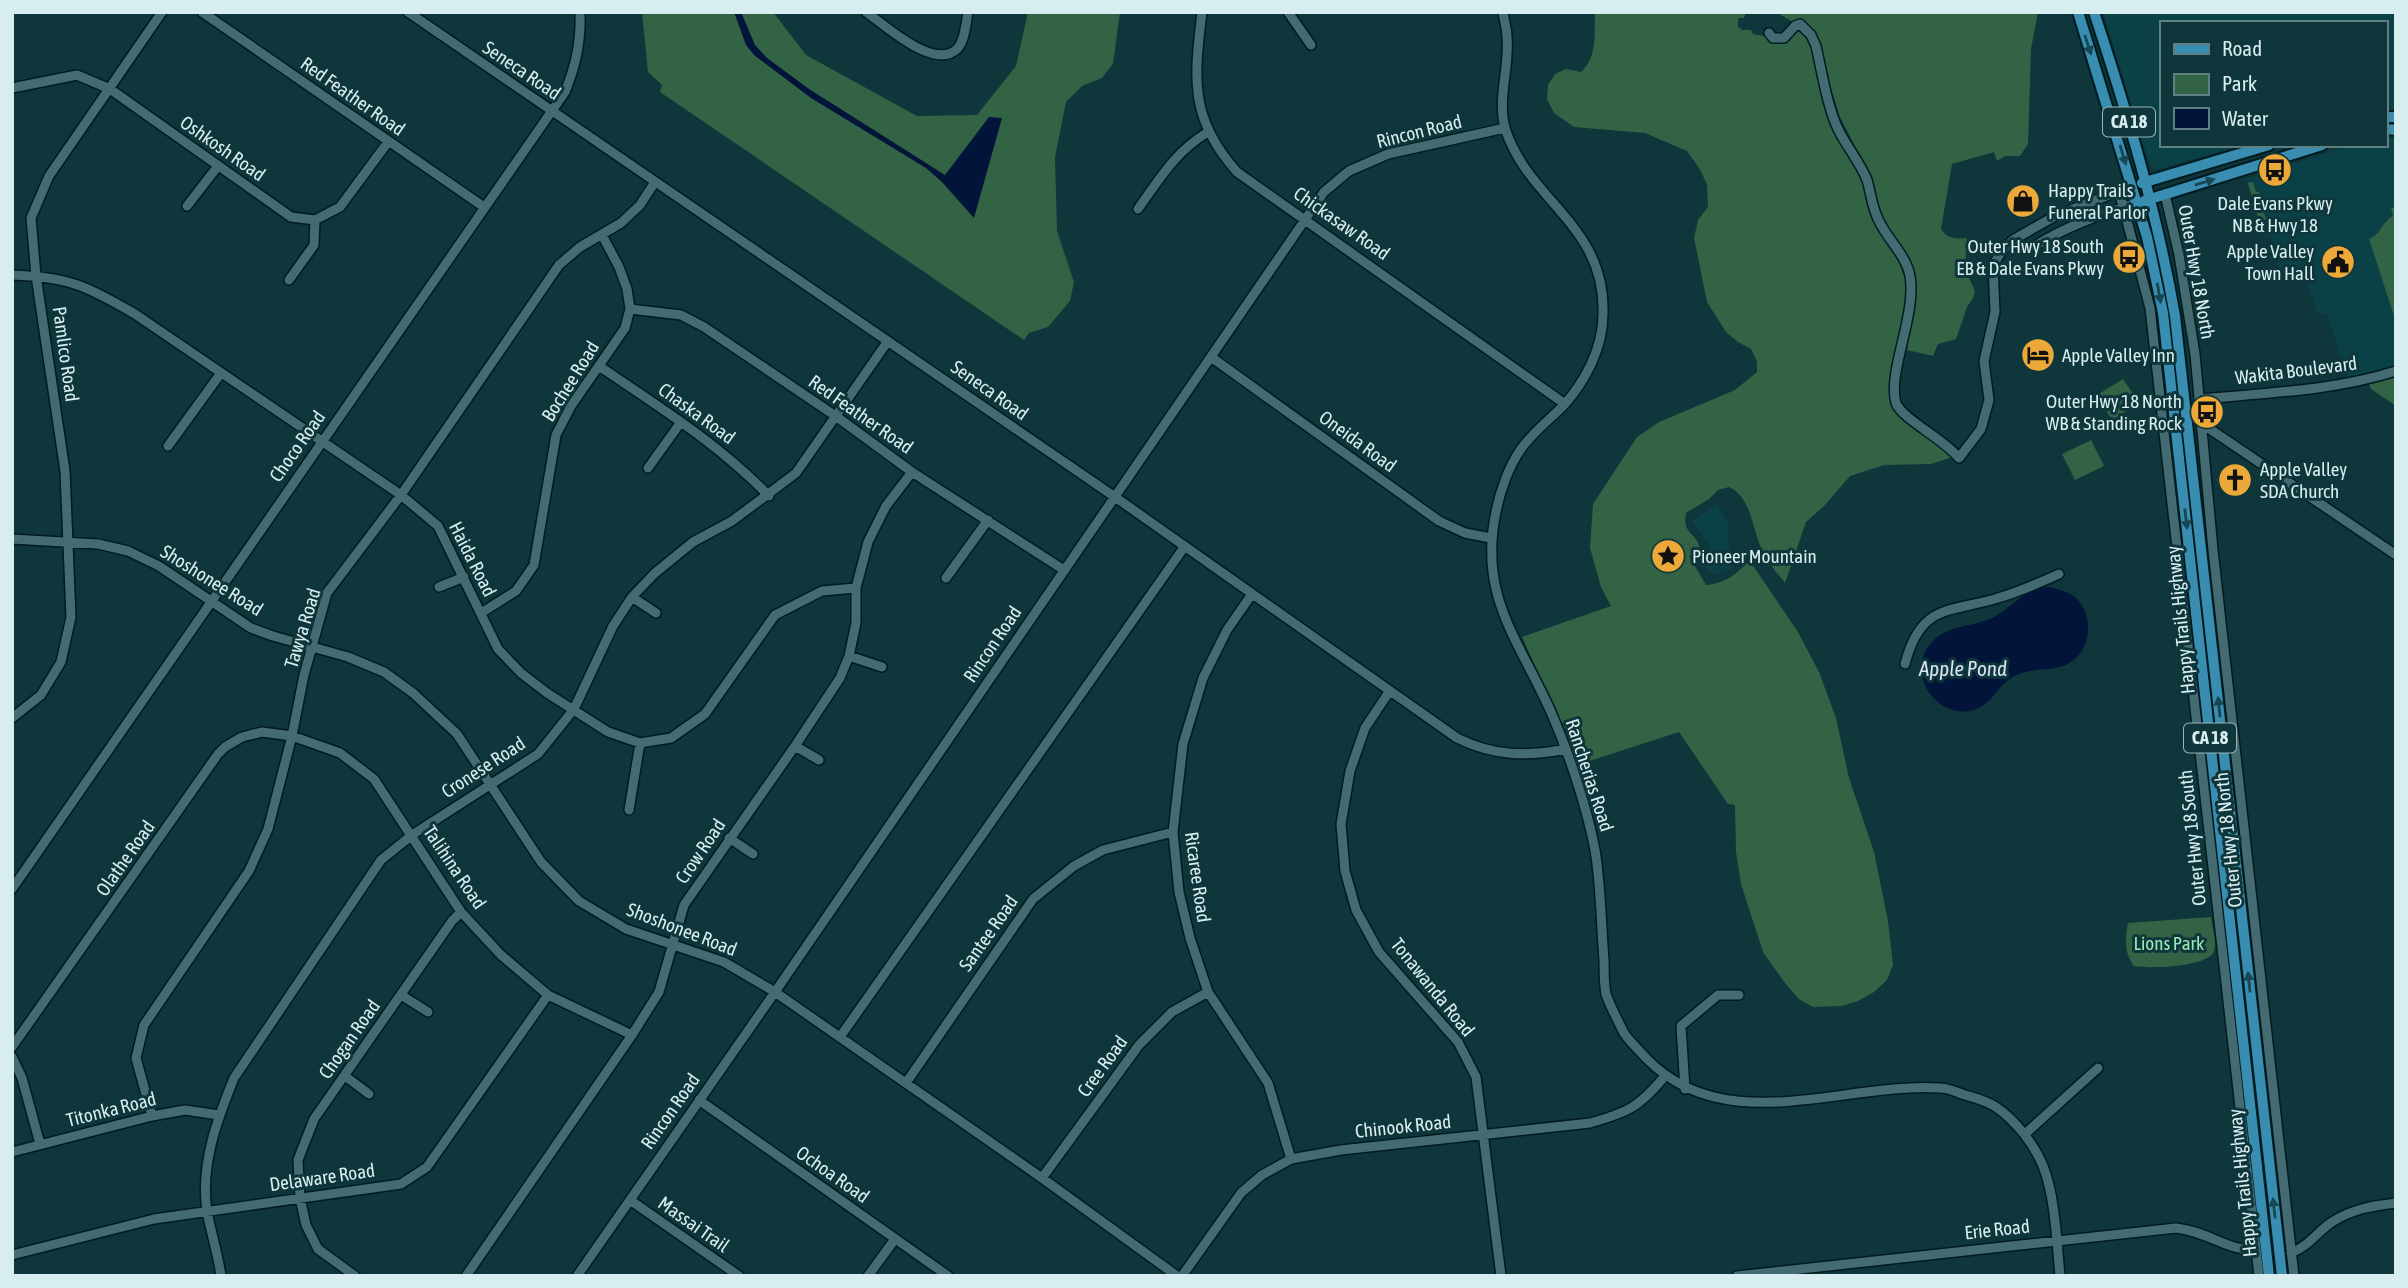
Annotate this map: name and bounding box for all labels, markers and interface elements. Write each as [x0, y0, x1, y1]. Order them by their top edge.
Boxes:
legend [2160, 21, 2387, 147]
one-way arrow [2084, 34, 2094, 55]
street label: Seneca Road [479, 36, 565, 104]
text: Road [2222, 36, 2262, 60]
street label: Red Feather Road [297, 52, 409, 140]
text: Park [2222, 71, 2257, 95]
text: Water [2222, 106, 2269, 130]
road number: CA 18 [2103, 107, 2155, 136]
street label: Rincon Road [1374, 110, 1464, 152]
street label: Oshkosh Road [176, 111, 270, 185]
one-way arrow [2118, 145, 2128, 166]
bus stop icon: Dale Evans Pkwy NB & Hwy 18 [2256, 151, 2294, 189]
one-way arrow [2195, 176, 2216, 186]
place label: Happy Trails Funeral Parlor [2048, 179, 2147, 223]
street label: Chickasaw Road [1290, 182, 1394, 264]
shop icon: Happy Trails Funeral Parlor [2004, 182, 2042, 220]
place label: Dale Evans Pkwy NB & Hwy 18 [2217, 192, 2333, 236]
street label: Outer Hwy 18 North [2174, 203, 2220, 341]
place label: Outer Hwy 18 South EB & Dale Evans Pkwy [1956, 235, 2104, 279]
bus stop icon: Outer Hwy 18 South EB & Dale Evans Pkwy [2110, 238, 2148, 276]
place label: Apple Valley Town Hall [2227, 240, 2314, 284]
public building icon: Apple Valley Town Hall [2319, 243, 2357, 281]
one-way arrow [2154, 282, 2165, 304]
street label: Pamlico Road [48, 305, 84, 403]
hotel icon: Apple Valley Inn [2019, 336, 2057, 374]
street label: Bochee Road [537, 337, 603, 425]
place label: Apple Valley Inn [2062, 344, 2175, 366]
street label: Wakita Boulevard [2234, 352, 2358, 388]
street label: Seneca Road [947, 355, 1033, 425]
street label: Red Feather Road [805, 370, 917, 458]
street label: Chaska Road [654, 378, 740, 448]
place label: Outer Hwy 18 North WB & Standing Rock [2045, 390, 2183, 434]
bus stop icon: Outer Hwy 18 North WB & Standing Rock [2188, 393, 2226, 431]
street label: Choco Road [265, 406, 329, 486]
street label: Oneida Road [1315, 406, 1401, 476]
place label: Apple Valley SDA Church [2260, 458, 2347, 502]
church icon: Apple Valley SDA Church [2216, 461, 2254, 499]
one-way arrow [2180, 508, 2191, 530]
street label: Haida Road [445, 518, 501, 600]
place icon: Pioneer Mountain [1649, 537, 1687, 575]
street label: Shoshonee Road [157, 540, 267, 620]
place label: Pioneer Mountain [1692, 545, 1817, 567]
street label: Happy Trails Highway [2161, 545, 2199, 695]
street label: Tawya Road [279, 585, 325, 671]
street label: Rincon Road [959, 602, 1025, 686]
water label: Apple Pond [1918, 656, 2007, 680]
one-way arrow [2213, 696, 2224, 718]
street label: Rancherias Road [1561, 716, 1619, 834]
road number: CA 18 [2184, 724, 2236, 752]
street label: Cronese Road [437, 732, 529, 802]
street label: Outer Hwy 18 South [2174, 769, 2210, 907]
street label: Outer Hwy 18 North [2210, 771, 2246, 909]
street label: Crow Road [670, 815, 730, 887]
street label: Olathe Road [91, 816, 159, 900]
street label: Talihina Road [419, 821, 491, 913]
street label: Ricaree Road [1181, 830, 1215, 924]
street label: Santee Road [954, 891, 1022, 975]
street label: Shoshonee Road [624, 898, 740, 960]
park label: Lions Park [2134, 932, 2205, 954]
street label: Tonawanda Road [1387, 933, 1479, 1041]
one-way arrow [2244, 971, 2255, 993]
street label: Chogan Road [314, 995, 384, 1083]
street label: Cree Road [1072, 1031, 1132, 1101]
street label: Rincon Road [636, 1069, 704, 1153]
street label: Titonka Road [64, 1087, 158, 1131]
street label: Happy Trails Highway [2223, 1108, 2261, 1258]
street label: Chinook Road [1354, 1110, 1452, 1142]
street label: Ochoa Road [792, 1141, 874, 1207]
street label: Delaware Road [268, 1159, 376, 1195]
street label: Massai Trail [654, 1192, 734, 1256]
one-way arrow [2269, 1197, 2280, 1219]
street label: Erie Road [1963, 1215, 2031, 1243]

